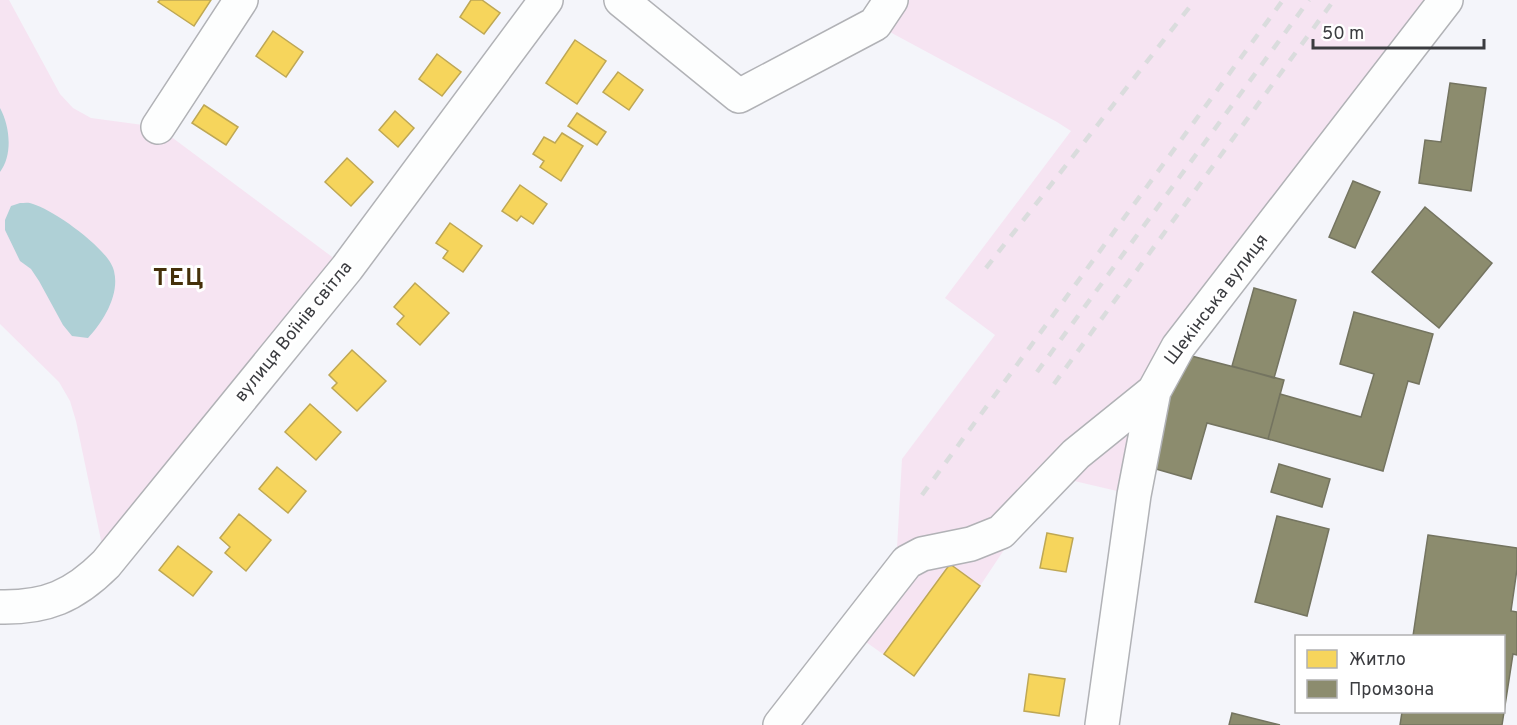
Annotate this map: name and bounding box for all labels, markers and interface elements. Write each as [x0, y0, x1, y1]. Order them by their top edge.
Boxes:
scale bar [1313, 12, 1484, 50]
text: 50 m [1322, 23, 1364, 46]
street label: Шекінська вулиця [1160, 230, 1274, 370]
street label: вулиця Воїнів світла [230, 257, 358, 407]
district label: ТЕЦ [153, 264, 205, 294]
legend [1295, 635, 1505, 713]
text: Житло [1349, 649, 1406, 672]
text: Промзона [1349, 679, 1434, 702]

